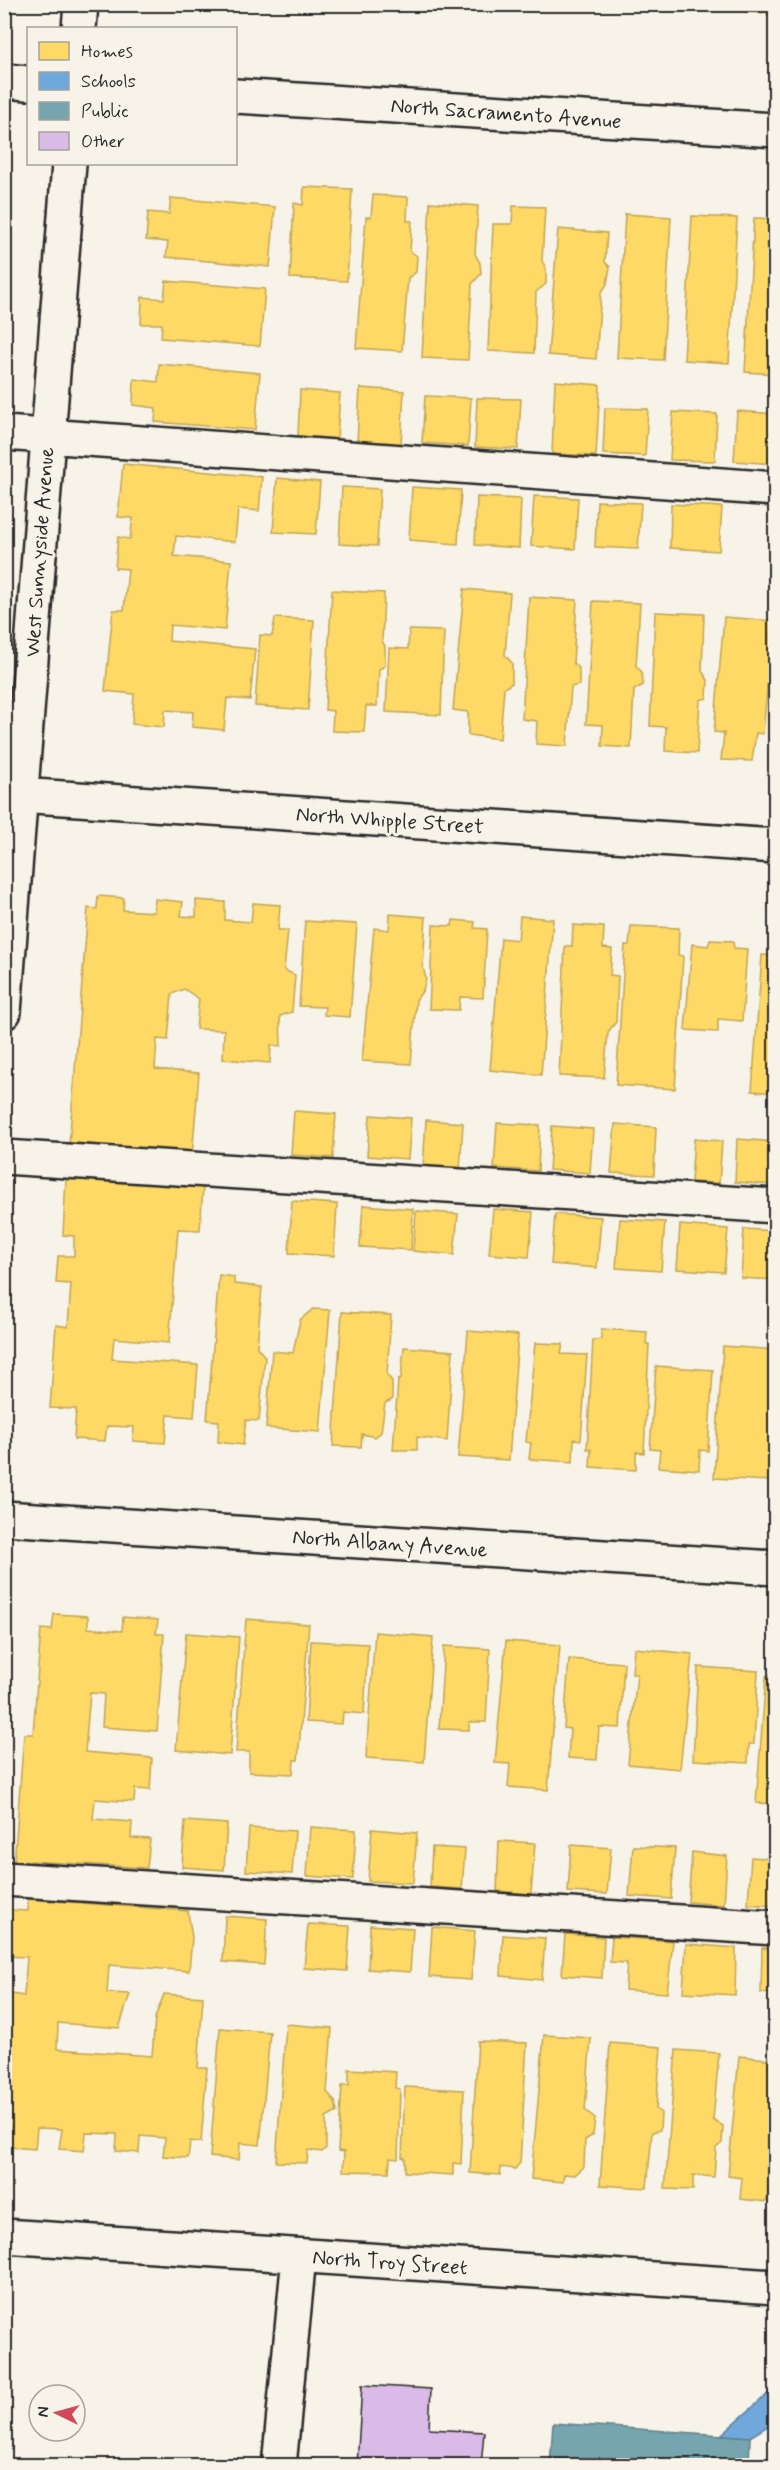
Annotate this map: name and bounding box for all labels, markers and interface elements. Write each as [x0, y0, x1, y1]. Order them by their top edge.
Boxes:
legend [27, 27, 237, 165]
text: Homes [81, 40, 133, 64]
text: Schools [81, 70, 136, 94]
street label: North Sacramento Avenue [390, 92, 622, 136]
text: Public [81, 100, 129, 124]
text: Other [81, 130, 125, 154]
street label: West Sunnyside Avenue [19, 446, 61, 658]
street label: North Whipple Street [295, 800, 485, 842]
street label: North Albany Avenue [291, 1523, 489, 1565]
street label: North Troy Street [311, 2244, 469, 2282]
north arrow [27, 2383, 87, 2443]
text: N [33, 2406, 54, 2418]

